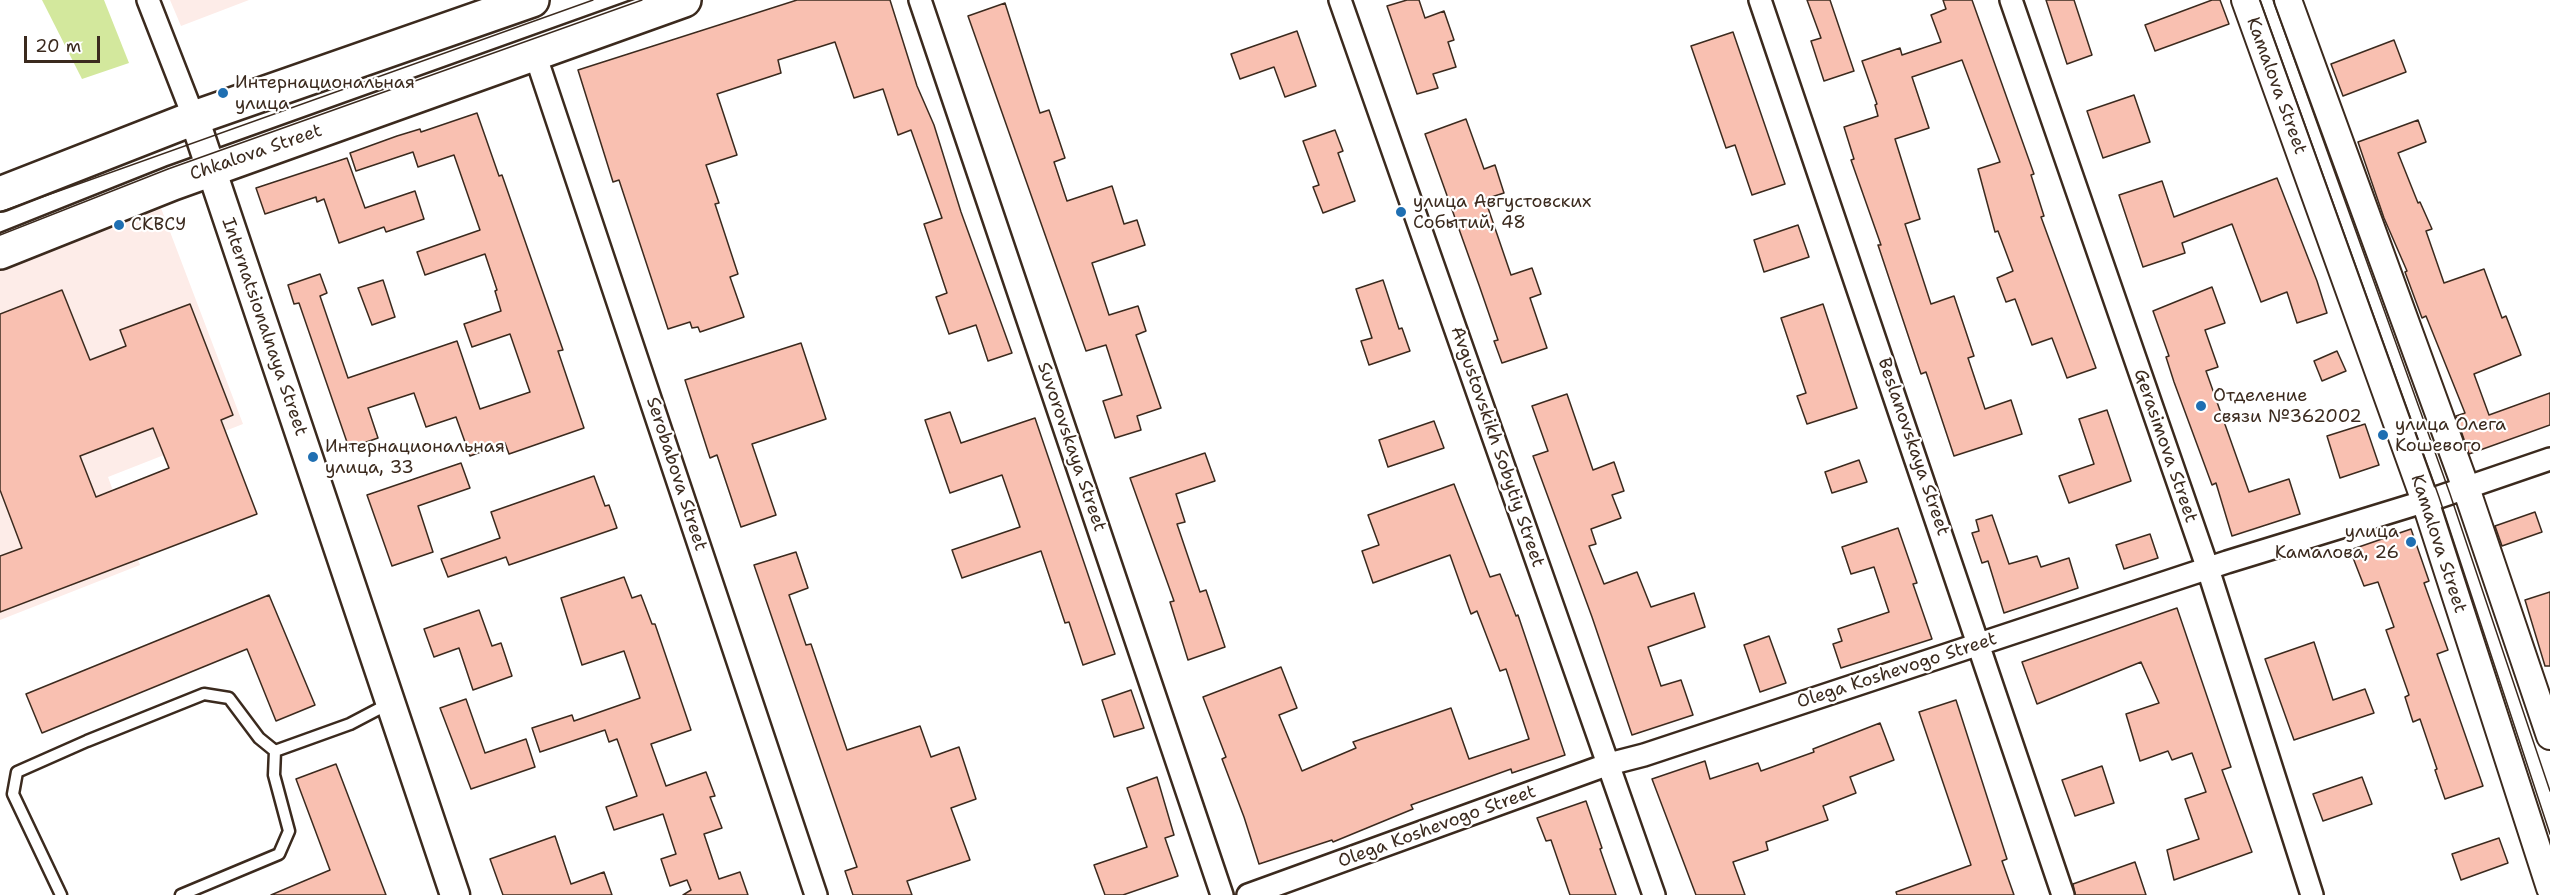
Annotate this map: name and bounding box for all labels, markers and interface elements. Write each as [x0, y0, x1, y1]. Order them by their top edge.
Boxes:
street label: Kamalova Street [2241, 15, 2311, 157]
scale bar [27, 24, 104, 62]
text: 20 m [35, 34, 81, 58]
place label: Интернациональная улица [235, 72, 415, 115]
marker: Интернациональная улица [216, 86, 230, 100]
street label: Chkalova Street [187, 120, 325, 186]
place label: улица Августовских Событий, 48 [1413, 191, 1591, 234]
marker: улица Августовских Событий, 48 [1394, 205, 1408, 219]
place label: СКВСУ [131, 214, 186, 236]
street label: Internatsionalnaya Street [216, 215, 312, 439]
marker: СКВСУ [112, 218, 126, 232]
street label: Avgustovskikh Sobytiy Street [1446, 324, 1548, 570]
street label: Beslanovskaya Street [1872, 355, 1954, 539]
street label: Suvorovskaya Street [1032, 359, 1110, 535]
street label: Gerasimova Street [2129, 366, 2201, 526]
place label: Отделение связи №362002 [2213, 385, 2362, 428]
street label: Serobabova Street [641, 394, 711, 554]
marker: Отделение связи №362002 [2194, 399, 2208, 413]
place label: улица Олега Кошевого [2395, 414, 2506, 456]
marker: улица Олега Кошевого [2376, 428, 2390, 442]
place label: Интернациональная улица, 33 [325, 436, 505, 478]
marker: Интернациональная улица, 33 [306, 450, 320, 464]
street label: Kamalova Street [2405, 472, 2471, 616]
place label: улица Камалова, 26 [2275, 521, 2399, 564]
marker: улица Камалова, 26 [2404, 535, 2418, 549]
street label: Olega Koshevogo Street [1794, 628, 2000, 714]
street label: Olega Koshevogo Street [1335, 781, 1539, 873]

